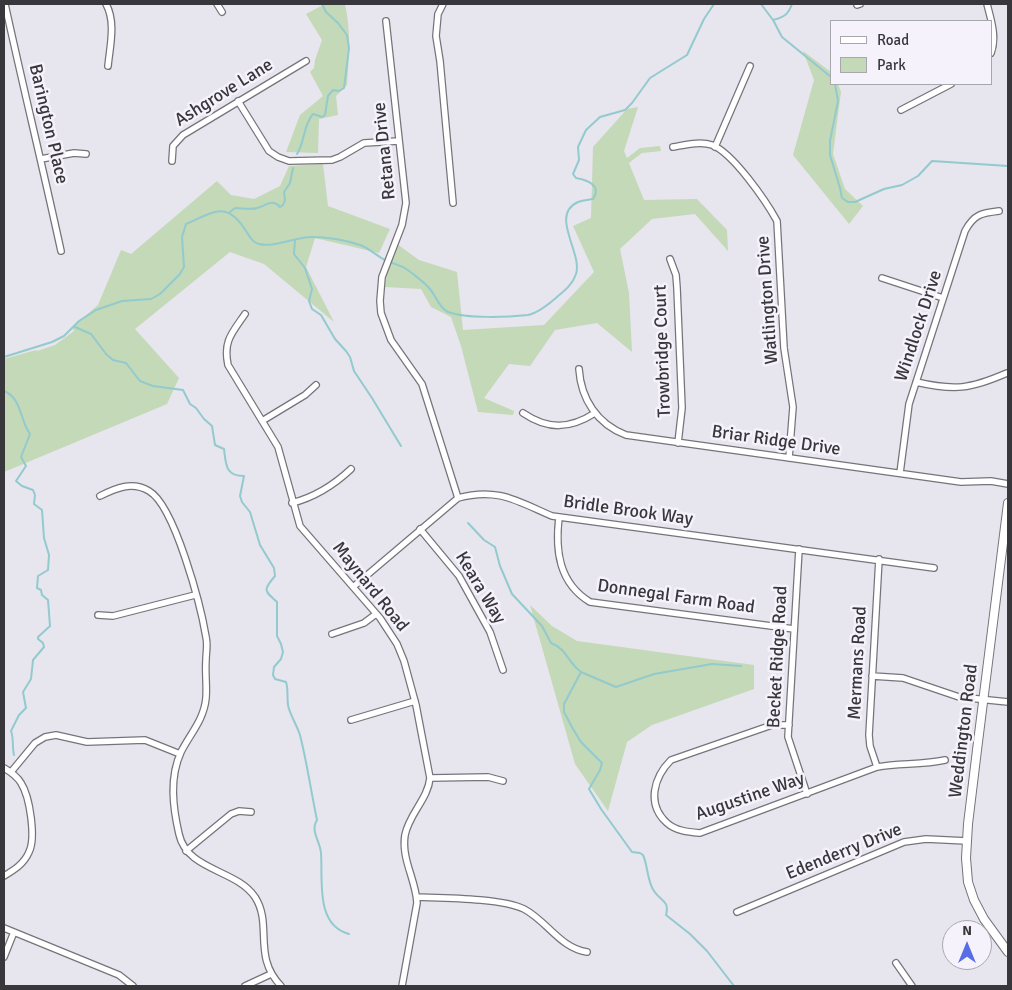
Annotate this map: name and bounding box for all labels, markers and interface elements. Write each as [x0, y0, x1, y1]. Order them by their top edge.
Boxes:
legend [830, 20, 992, 85]
text: Road [877, 31, 909, 49]
street label: Ashgrove Lane [171, 54, 277, 132]
text: Park [877, 56, 906, 74]
street label: Barington Place [24, 62, 72, 186]
street label: Retana Drive [369, 101, 401, 201]
street label: Watlington Drive [753, 235, 783, 365]
street label: Windlock Drive [891, 268, 947, 384]
street label: Trowbridge Court [650, 284, 676, 418]
street label: Briar Ridge Drive [710, 421, 842, 461]
street label: Bridle Brook Way [562, 491, 694, 531]
street label: Maynard Road [327, 538, 413, 636]
street label: Keara Way [450, 548, 510, 628]
street label: Donnegal Farm Road [596, 575, 756, 619]
street label: Becket Ridge Road [763, 585, 793, 729]
street label: Mermans Road [844, 606, 872, 720]
street label: Weddington Road [945, 663, 983, 799]
street label: Augustine Way [693, 768, 807, 826]
street label: Edenderry Drive [783, 819, 905, 885]
north arrow [942, 920, 992, 970]
text: N [962, 922, 972, 939]

